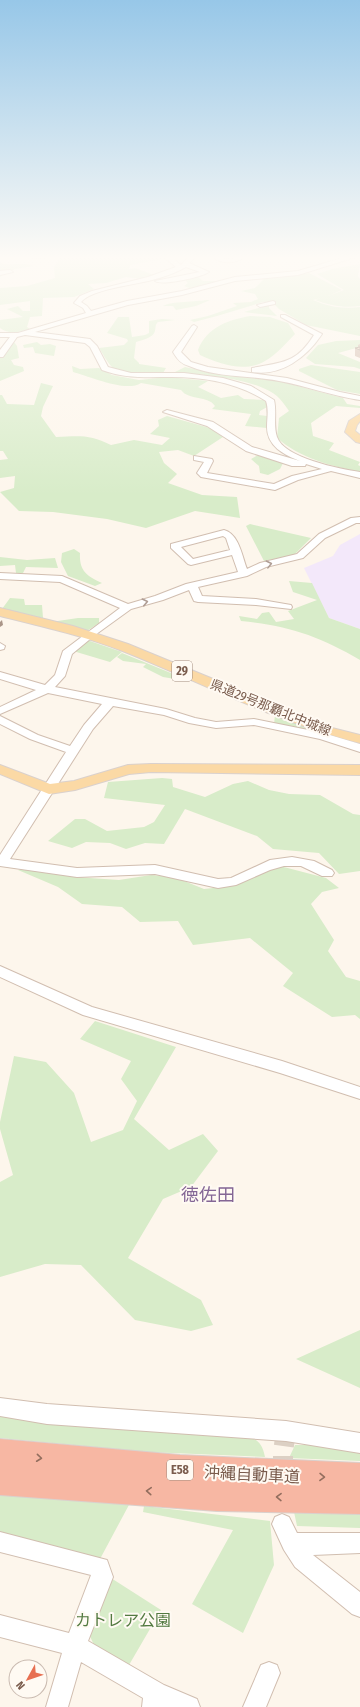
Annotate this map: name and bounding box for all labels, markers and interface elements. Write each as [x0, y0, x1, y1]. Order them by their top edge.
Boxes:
one-way arrow [265, 560, 272, 569]
one-way arrow [141, 598, 148, 607]
road number: 29 [172, 661, 192, 681]
street label: 県道29号那覇北中城線 [208, 676, 333, 739]
district label: 徳佐田 [181, 1184, 235, 1206]
one-way arrow [36, 1453, 42, 1462]
road number: E58 [167, 1460, 193, 1480]
street label: 沖縄自動車道 [204, 1462, 300, 1486]
one-way arrow [319, 1473, 325, 1481]
one-way arrow [146, 1487, 152, 1496]
one-way arrow [276, 1493, 282, 1501]
park label: カトレア公園 [75, 1611, 171, 1630]
north arrow [8, 1659, 48, 1699]
text: N [14, 1678, 28, 1692]

